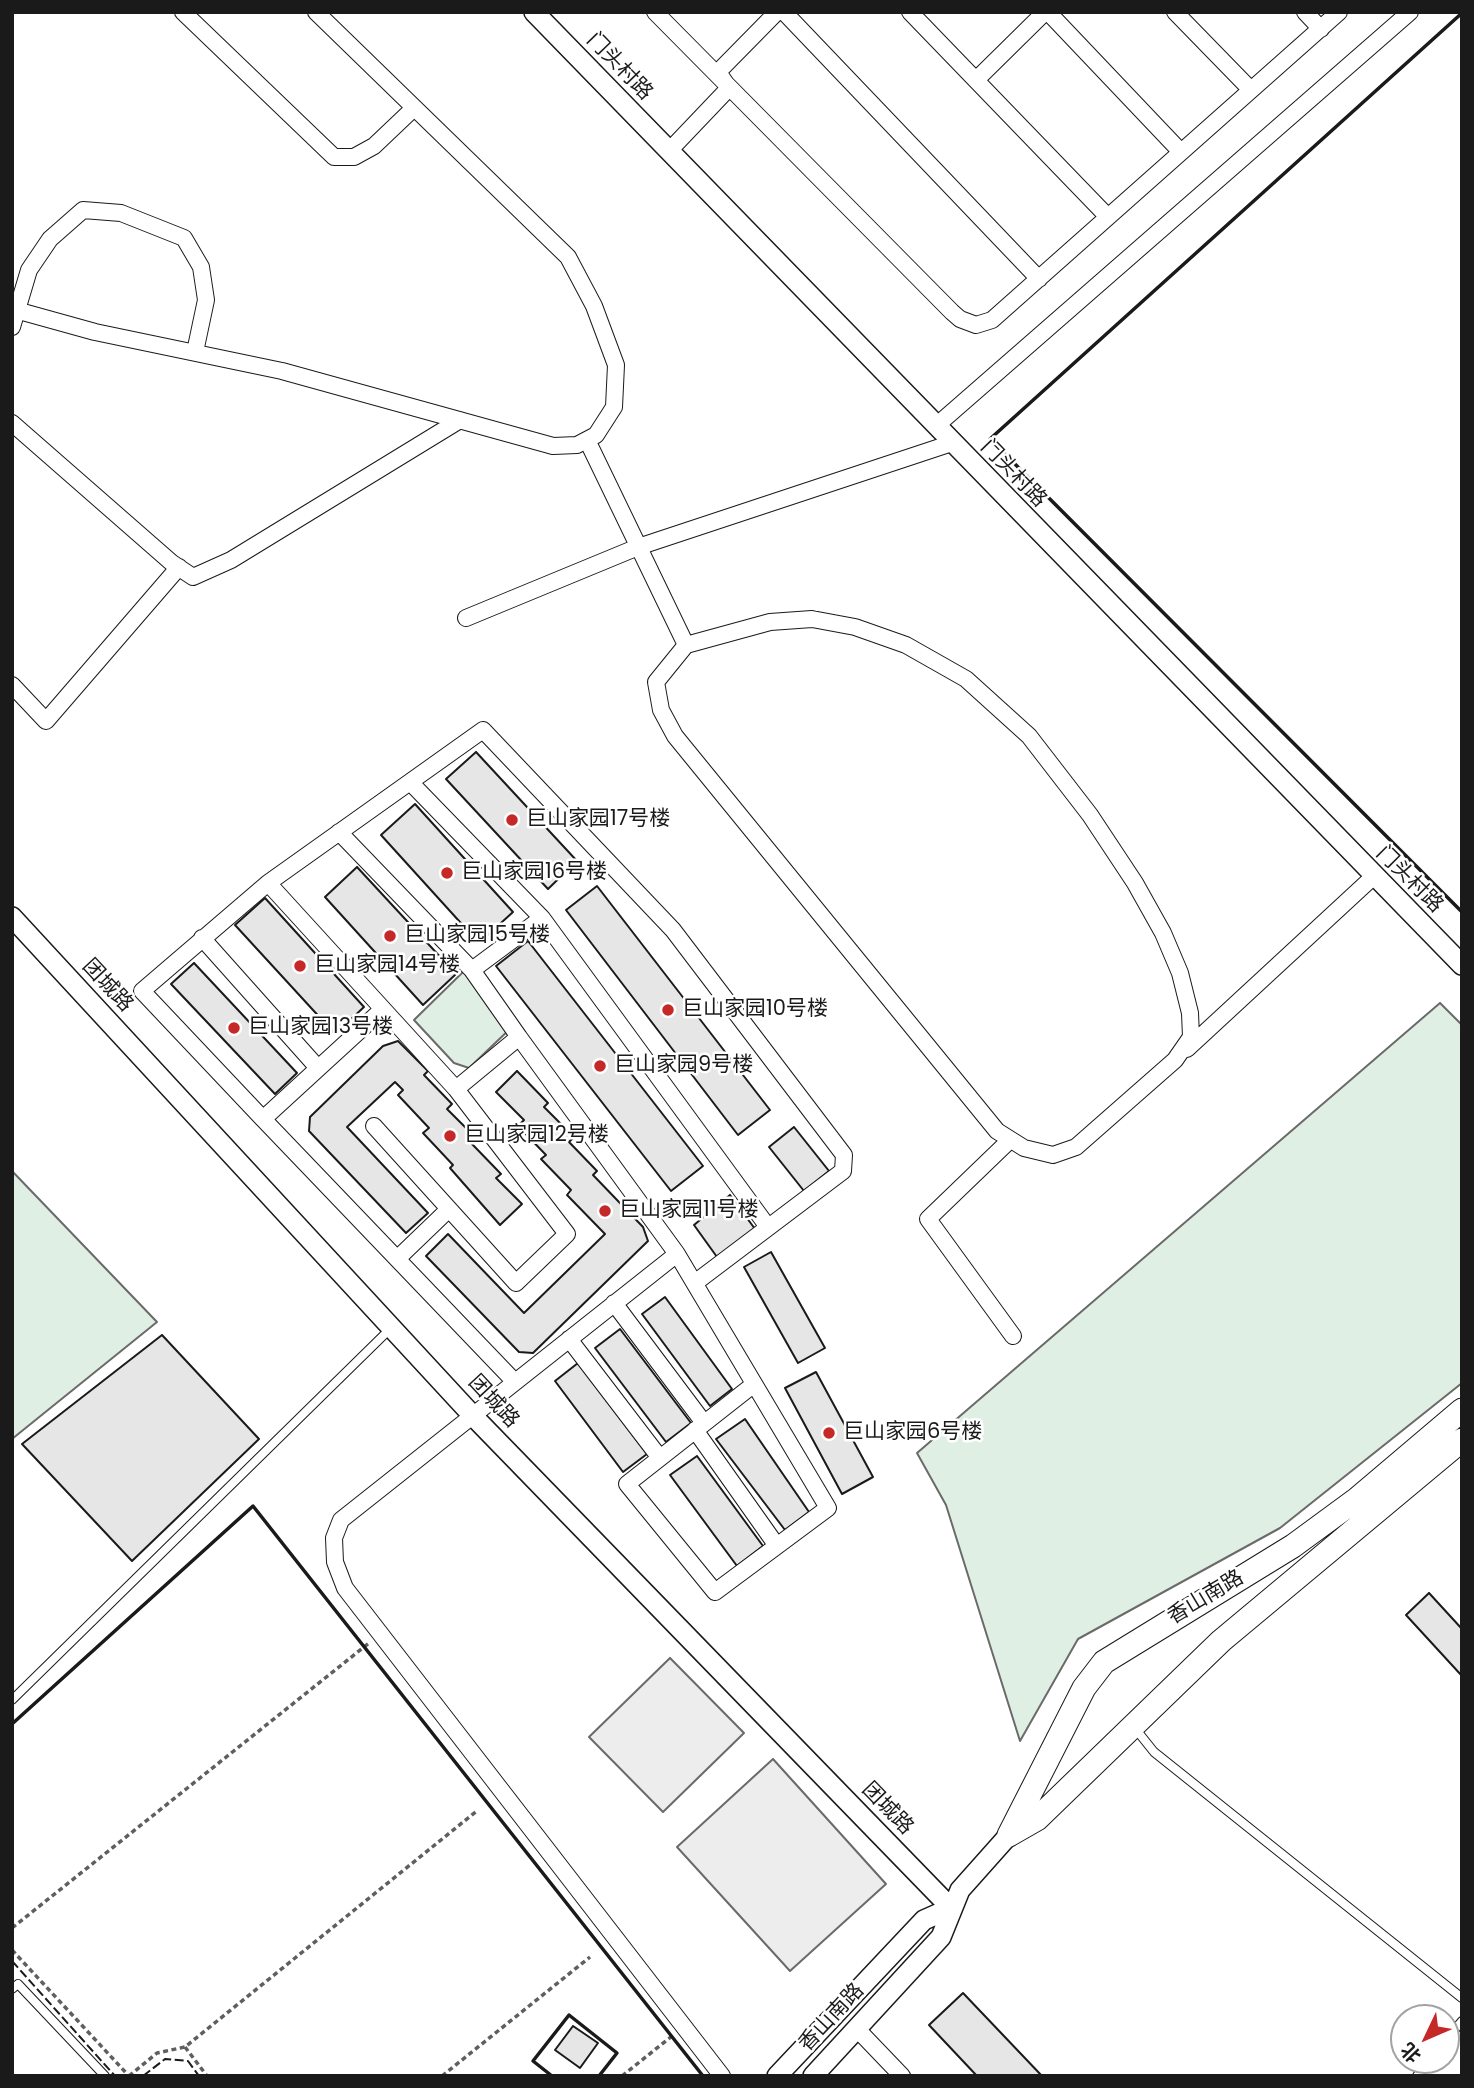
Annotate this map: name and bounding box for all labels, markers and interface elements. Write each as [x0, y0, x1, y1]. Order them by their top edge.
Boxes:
street label: 门头村路 [581, 28, 657, 106]
street label: 门头村路 [975, 435, 1051, 513]
place label: 巨山家园17号楼 [526, 807, 670, 833]
marker: 巨山家园17号楼 [504, 812, 520, 828]
street label: 门头村路 [1370, 841, 1448, 919]
place label: 巨山家园16号楼 [461, 860, 607, 886]
marker: 巨山家园16号楼 [439, 865, 455, 881]
place label: 巨山家园15号楼 [404, 923, 550, 949]
marker: 巨山家园15号楼 [382, 928, 398, 944]
place label: 巨山家园14号楼 [314, 953, 460, 979]
street label: 团城路 [76, 954, 138, 1018]
marker: 巨山家园14号楼 [292, 958, 308, 974]
place label: 巨山家园10号楼 [682, 997, 828, 1023]
marker: 巨山家园10号楼 [660, 1002, 676, 1018]
place label: 巨山家园13号楼 [248, 1015, 393, 1041]
marker: 巨山家园13号楼 [226, 1020, 242, 1036]
place label: 巨山家园9号楼 [614, 1053, 753, 1079]
marker: 巨山家园9号楼 [592, 1058, 608, 1074]
place label: 巨山家园12号楼 [464, 1123, 609, 1149]
marker: 巨山家园12号楼 [442, 1128, 458, 1144]
place label: 巨山家园11号楼 [619, 1198, 758, 1224]
marker: 巨山家园11号楼 [597, 1203, 613, 1219]
street label: 团城路 [462, 1370, 524, 1434]
place label: 巨山家园6号楼 [843, 1420, 982, 1446]
marker: 巨山家园6号楼 [821, 1425, 837, 1441]
street label: 香山南路 [1164, 1566, 1248, 1630]
street label: 团城路 [856, 1778, 918, 1840]
street label: 香山南路 [794, 1979, 870, 2057]
north arrow [1390, 2004, 1460, 2074]
text: 北 [1395, 2036, 1427, 2069]

